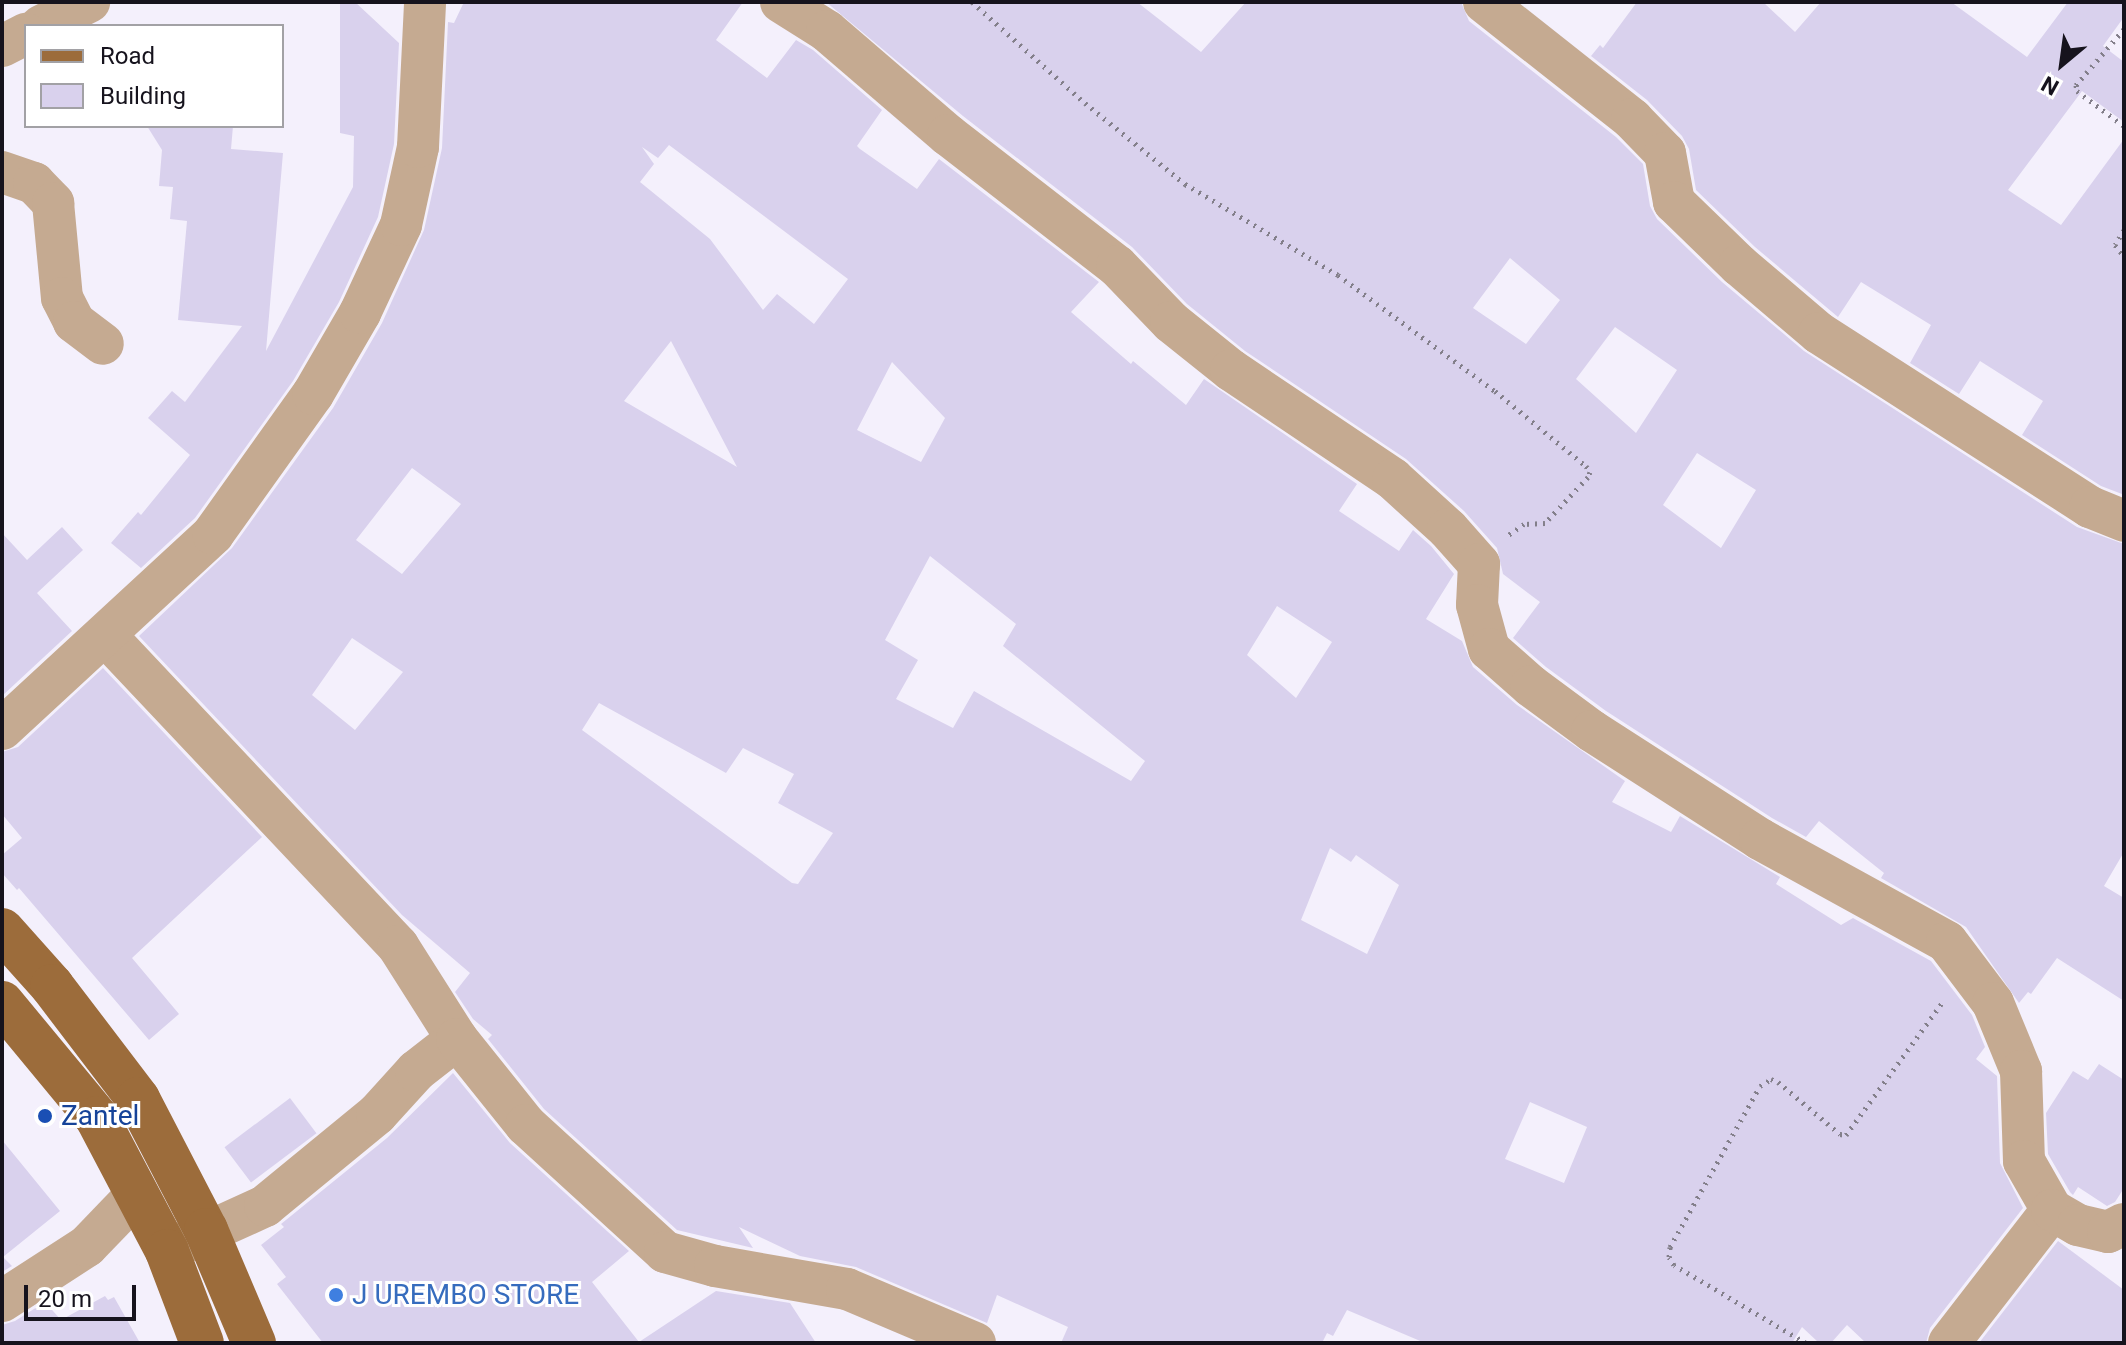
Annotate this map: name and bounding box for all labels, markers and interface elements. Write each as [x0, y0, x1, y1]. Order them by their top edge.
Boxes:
legend [24, 24, 284, 128]
north arrow [2022, 24, 2102, 104]
text: Road [100, 42, 155, 70]
text: N [2037, 71, 2063, 100]
text: Building [100, 82, 186, 110]
place label: Zantel [61, 1099, 139, 1133]
marker: Zantel [36, 1107, 54, 1125]
scale bar [28, 1269, 140, 1319]
place label: J UREMBO STORE [352, 1278, 579, 1312]
text: 20 m [38, 1285, 92, 1313]
marker: J UREMBO STORE [327, 1286, 345, 1304]

